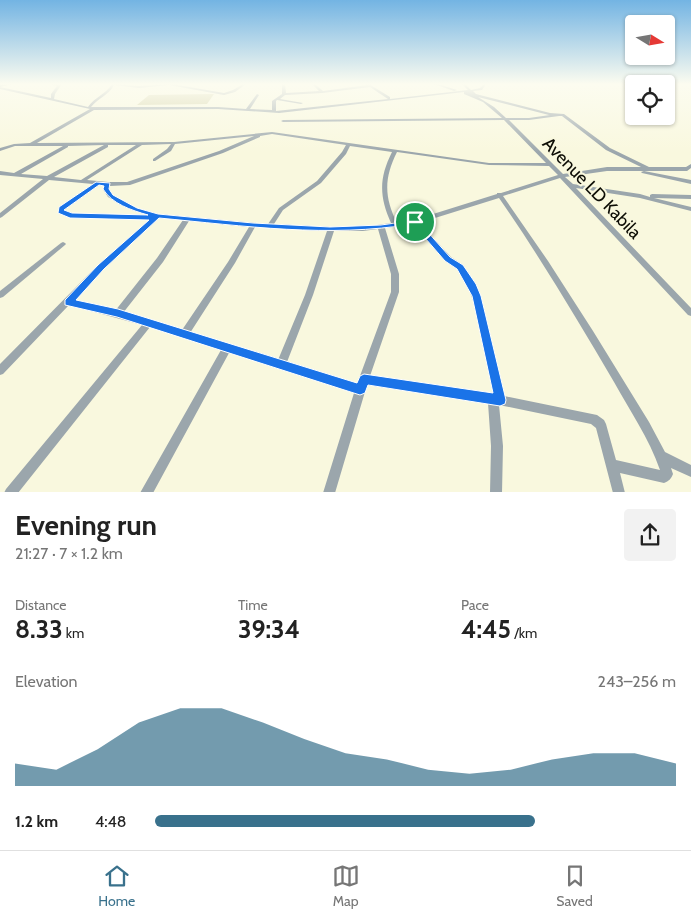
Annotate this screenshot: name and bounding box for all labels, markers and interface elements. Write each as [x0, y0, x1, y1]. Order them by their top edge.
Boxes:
north arrow [625, 15, 675, 65]
map controls [625, 15, 675, 125]
button: locate [625, 75, 675, 125]
street label: Avenue LD Kabila [538, 133, 646, 244]
pin [394, 201, 436, 243]
icon: arrive [401, 208, 429, 236]
text: Evening run [15, 508, 157, 542]
button: share [624, 509, 676, 561]
text: 21:27 · 7 × 1.2 km [15, 544, 123, 563]
text: Distance [15, 596, 67, 614]
text: Time [238, 596, 268, 614]
text: Pace [461, 596, 489, 614]
text: 8.33 [15, 614, 63, 644]
text: 39:34 [238, 614, 300, 644]
text: 4:45 [461, 614, 511, 644]
text: km [63, 624, 84, 642]
text: /km [511, 624, 537, 642]
text: Elevation [15, 672, 78, 691]
text: 243–256 m [598, 672, 676, 691]
text: 1.2 km [15, 812, 58, 831]
text: 4:48 [95, 812, 127, 831]
tab: Home [98, 862, 135, 910]
tab: Map [332, 862, 360, 910]
tab: Saved [556, 862, 593, 910]

